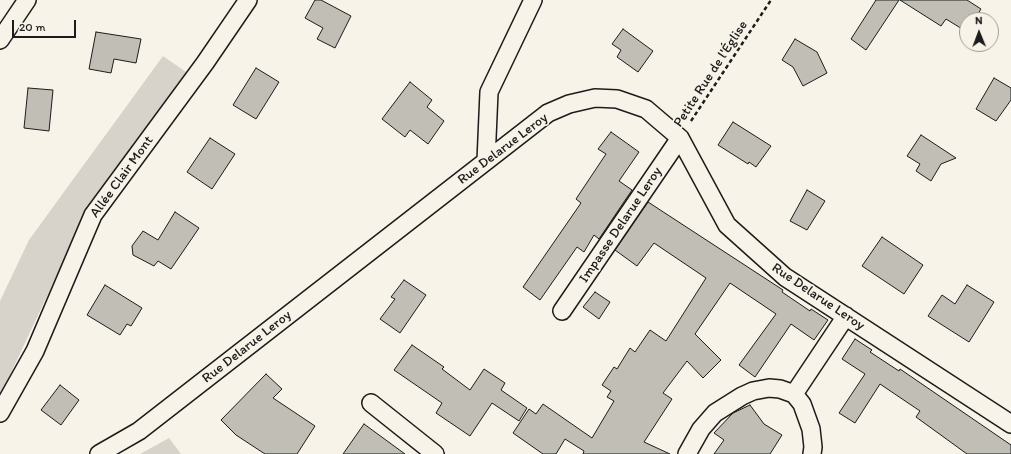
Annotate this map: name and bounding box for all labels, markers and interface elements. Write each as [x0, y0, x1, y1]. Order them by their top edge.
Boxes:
scale bar [14, 12, 78, 38]
north arrow [959, 12, 999, 52]
text: N [975, 14, 983, 27]
street label: Petite Rue de l'Église [670, 18, 752, 130]
text: 20 m [19, 20, 46, 34]
street label: Rue Delarue Leroy [455, 110, 551, 188]
street label: Allée Clair Mont [87, 133, 157, 221]
street label: Impasse Delarue Leroy [576, 164, 666, 286]
street label: Rue Delarue Leroy [768, 260, 868, 334]
street label: Rue Delarue Leroy [199, 307, 295, 387]

